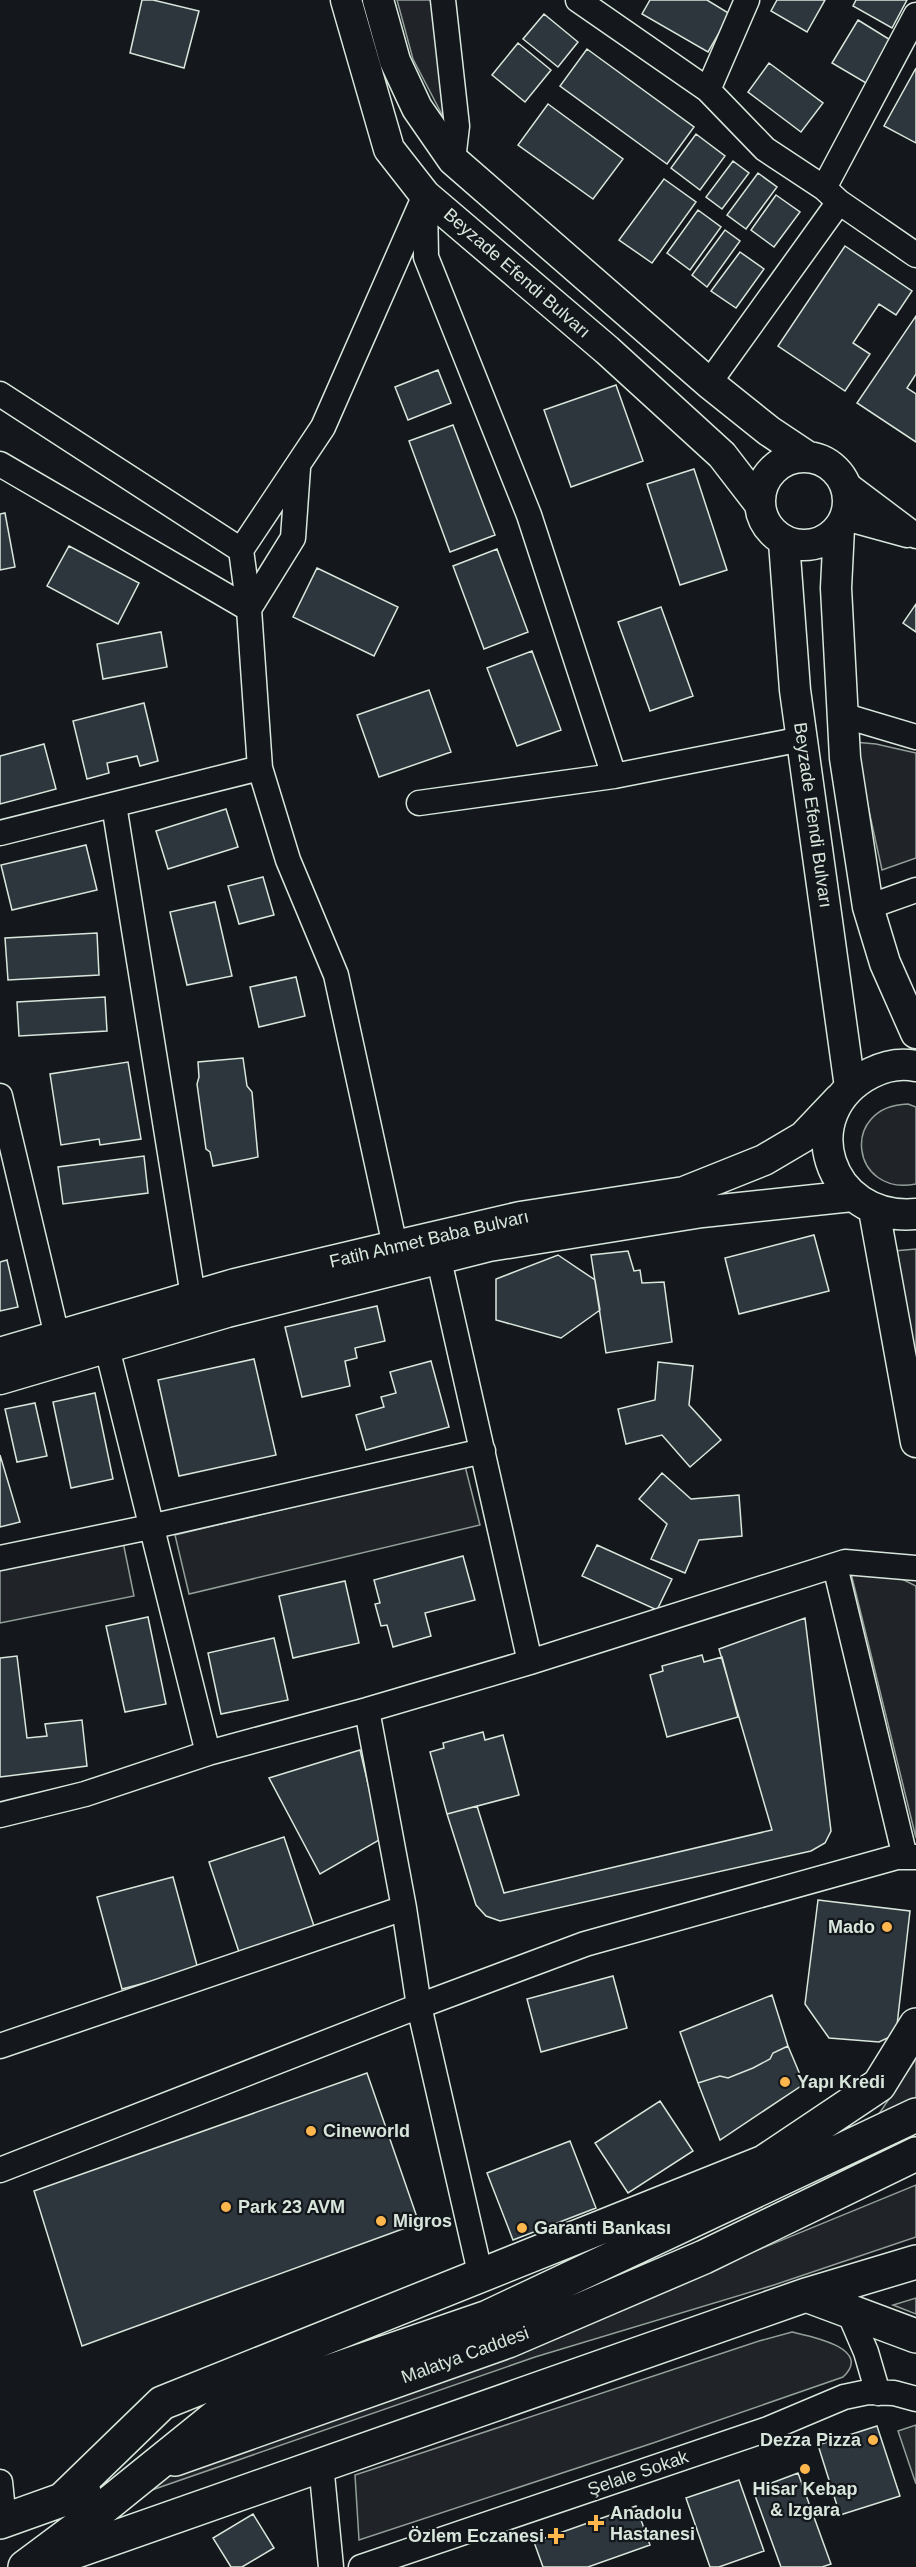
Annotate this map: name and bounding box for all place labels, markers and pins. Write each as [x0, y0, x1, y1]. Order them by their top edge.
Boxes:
place label: Mado [828, 1917, 875, 1937]
marker: Mado [880, 1920, 894, 1934]
place label: Yapı Kredi [797, 2072, 885, 2092]
marker: Yapı Kredi [778, 2075, 792, 2089]
place label: Cineworld [323, 2121, 410, 2141]
marker: Cineworld [304, 2124, 318, 2138]
place label: Park 23 AVM [238, 2197, 345, 2217]
marker: Park 23 AVM [219, 2200, 233, 2214]
place label: Migros [393, 2211, 452, 2231]
marker: Migros [374, 2214, 388, 2228]
place label: Garanti Bankası [534, 2218, 671, 2238]
marker: Garanti Bankası [515, 2221, 529, 2235]
place label: Dezza Pizza [760, 2430, 862, 2450]
marker: Dezza Pizza [866, 2433, 880, 2447]
marker: Hisar Kebap & Izgara [798, 2462, 812, 2476]
place label: Hisar Kebap & Izgara [752, 2479, 858, 2520]
place label: Anadolu Hastanesi [610, 2503, 695, 2544]
marker: Anadolu Hastanesi [587, 2514, 605, 2532]
place label: Özlem Eczanesi [408, 2526, 544, 2546]
marker: Özlem Eczanesi [549, 2529, 563, 2543]

